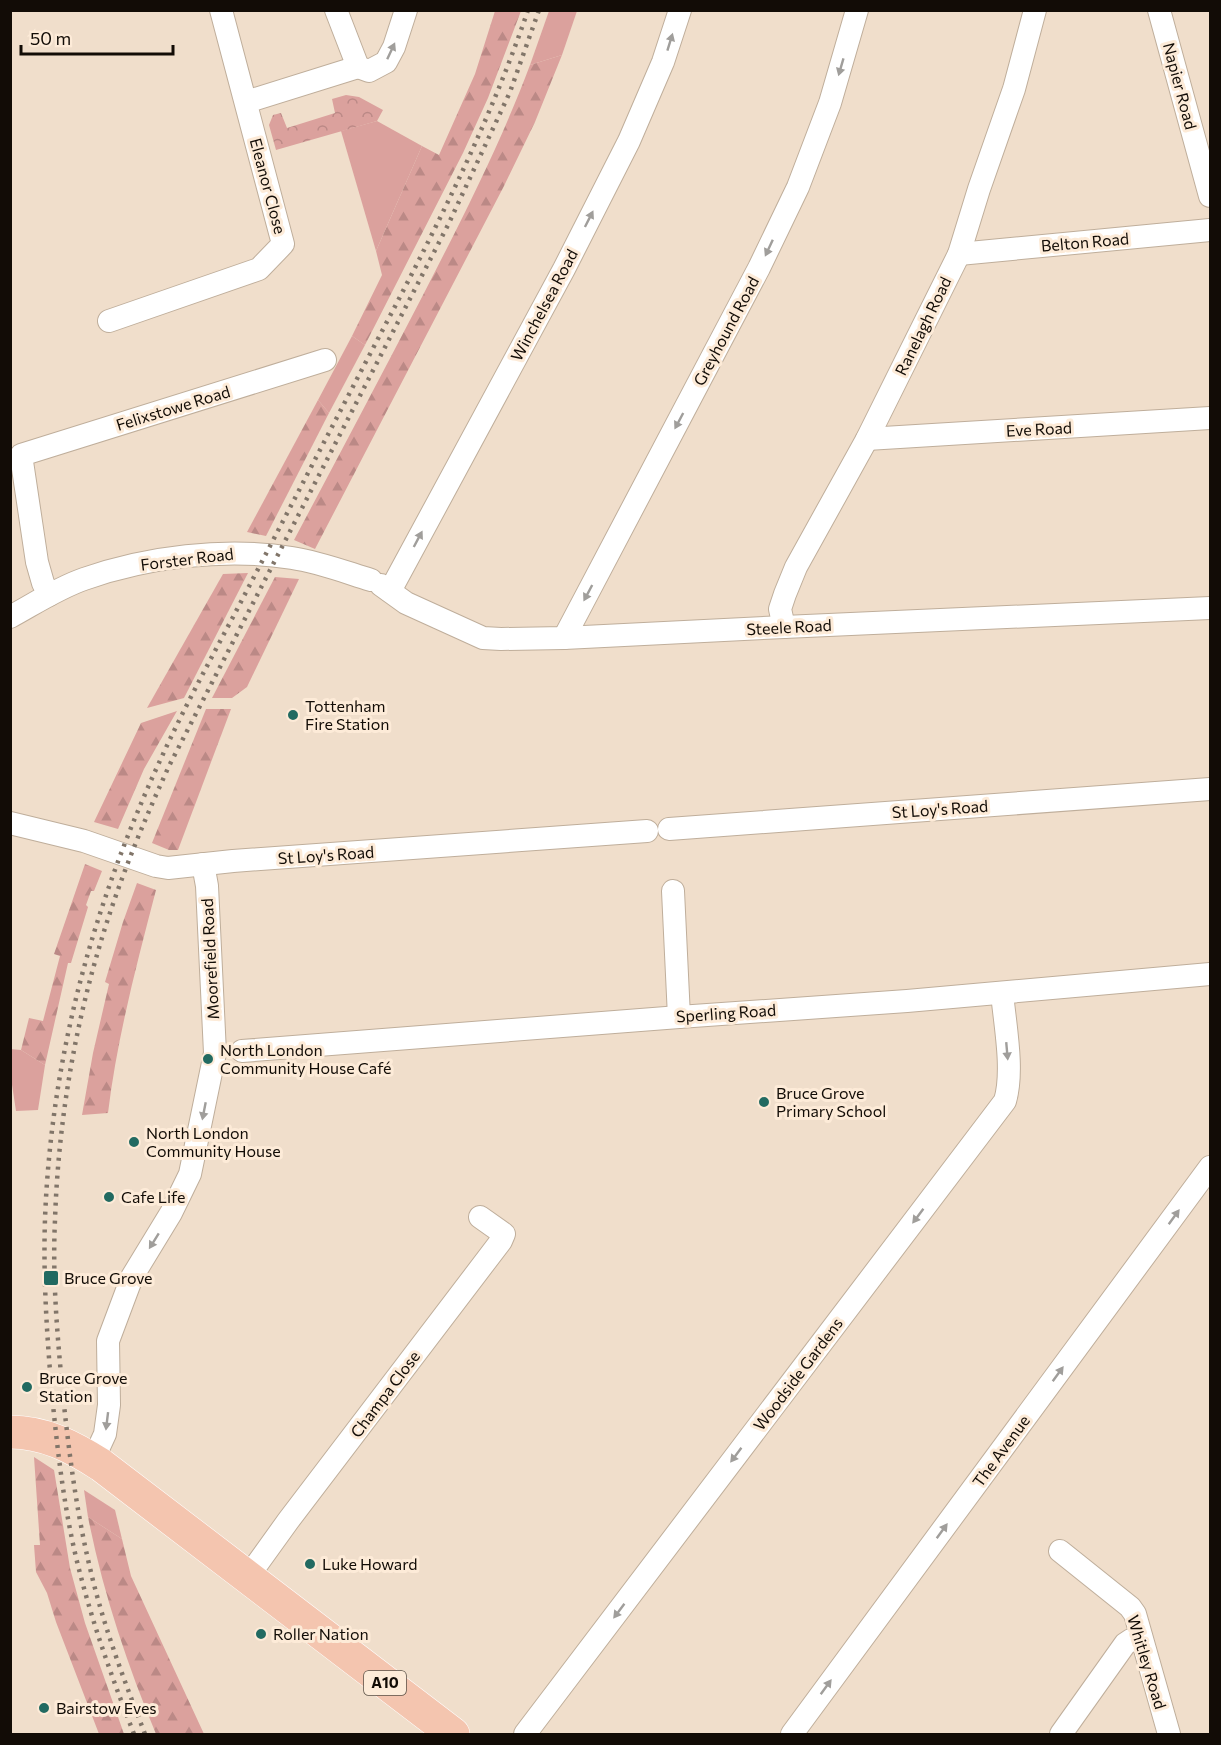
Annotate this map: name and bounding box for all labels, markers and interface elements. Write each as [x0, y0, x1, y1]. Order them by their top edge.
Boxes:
scale bar [21, 18, 172, 56]
text: 50 m [30, 27, 71, 49]
one-way arrow [666, 33, 675, 51]
street label: Napier Road [1160, 40, 1201, 131]
one-way arrow [387, 42, 396, 59]
one-way arrow [836, 58, 845, 76]
street label: Eleanor Close [247, 136, 290, 236]
one-way arrow [584, 211, 594, 228]
street label: Belton Road [1040, 228, 1130, 255]
one-way arrow [765, 239, 774, 256]
street label: Winchelsea Road [506, 246, 581, 364]
street label: Greyhound Road [689, 273, 762, 389]
street label: Ranelagh Road [890, 273, 955, 378]
street label: Felixstowe Road [114, 381, 232, 434]
one-way arrow [674, 412, 684, 429]
street label: Eve Road [1005, 417, 1072, 440]
one-way arrow [413, 530, 423, 547]
street label: Forster Road [139, 543, 234, 574]
one-way arrow [583, 585, 593, 602]
street label: Steele Road [746, 615, 832, 638]
place label: Tottenham Fire Station [305, 696, 389, 733]
marker: Tottenham Fire Station [286, 708, 300, 722]
street label: St Loy's Road [891, 796, 989, 821]
street label: St Loy's Road [277, 842, 375, 867]
street label: Moorefield Road [197, 898, 222, 1020]
street label: Sperling Road [675, 1000, 777, 1025]
place label: North London Community House Café [220, 1040, 392, 1077]
one-way arrow [1002, 1042, 1012, 1061]
marker: North London Community House Café [201, 1052, 215, 1066]
place label: Bruce Grove Primary School [776, 1083, 886, 1120]
marker: Bruce Grove Primary School [757, 1095, 771, 1109]
one-way arrow [199, 1101, 208, 1120]
place label: North London Community House [146, 1123, 281, 1160]
marker: North London Community House [127, 1135, 141, 1149]
place label: Cafe Life [121, 1187, 185, 1206]
marker: Cafe Life [102, 1190, 116, 1204]
one-way arrow [912, 1209, 924, 1224]
one-way arrow [1168, 1209, 1180, 1225]
one-way arrow [149, 1233, 160, 1249]
place label: Bruce Grove [64, 1268, 153, 1287]
marker: Bruce Grove [42, 1269, 60, 1287]
street label: Woodside Gardens [749, 1314, 846, 1434]
street label: Champa Close [346, 1347, 423, 1441]
one-way arrow [1052, 1366, 1064, 1382]
place label: Bruce Grove Station [39, 1368, 128, 1405]
marker: Bruce Grove Station [20, 1380, 34, 1394]
street label: The Avenue [968, 1411, 1033, 1490]
one-way arrow [102, 1412, 112, 1431]
one-way arrow [731, 1448, 743, 1463]
one-way arrow [936, 1523, 948, 1538]
place label: Luke Howard [322, 1554, 418, 1573]
marker: Luke Howard [303, 1557, 317, 1571]
one-way arrow [613, 1603, 625, 1618]
street label: Whitley Road [1124, 1613, 1171, 1711]
place label: Roller Nation [273, 1624, 369, 1643]
marker: Roller Nation [254, 1627, 268, 1641]
road number: A10 [364, 1671, 406, 1695]
one-way arrow [820, 1680, 832, 1695]
place label: Bairstow Eves [56, 1698, 157, 1717]
marker: Bairstow Eves [37, 1701, 51, 1715]

